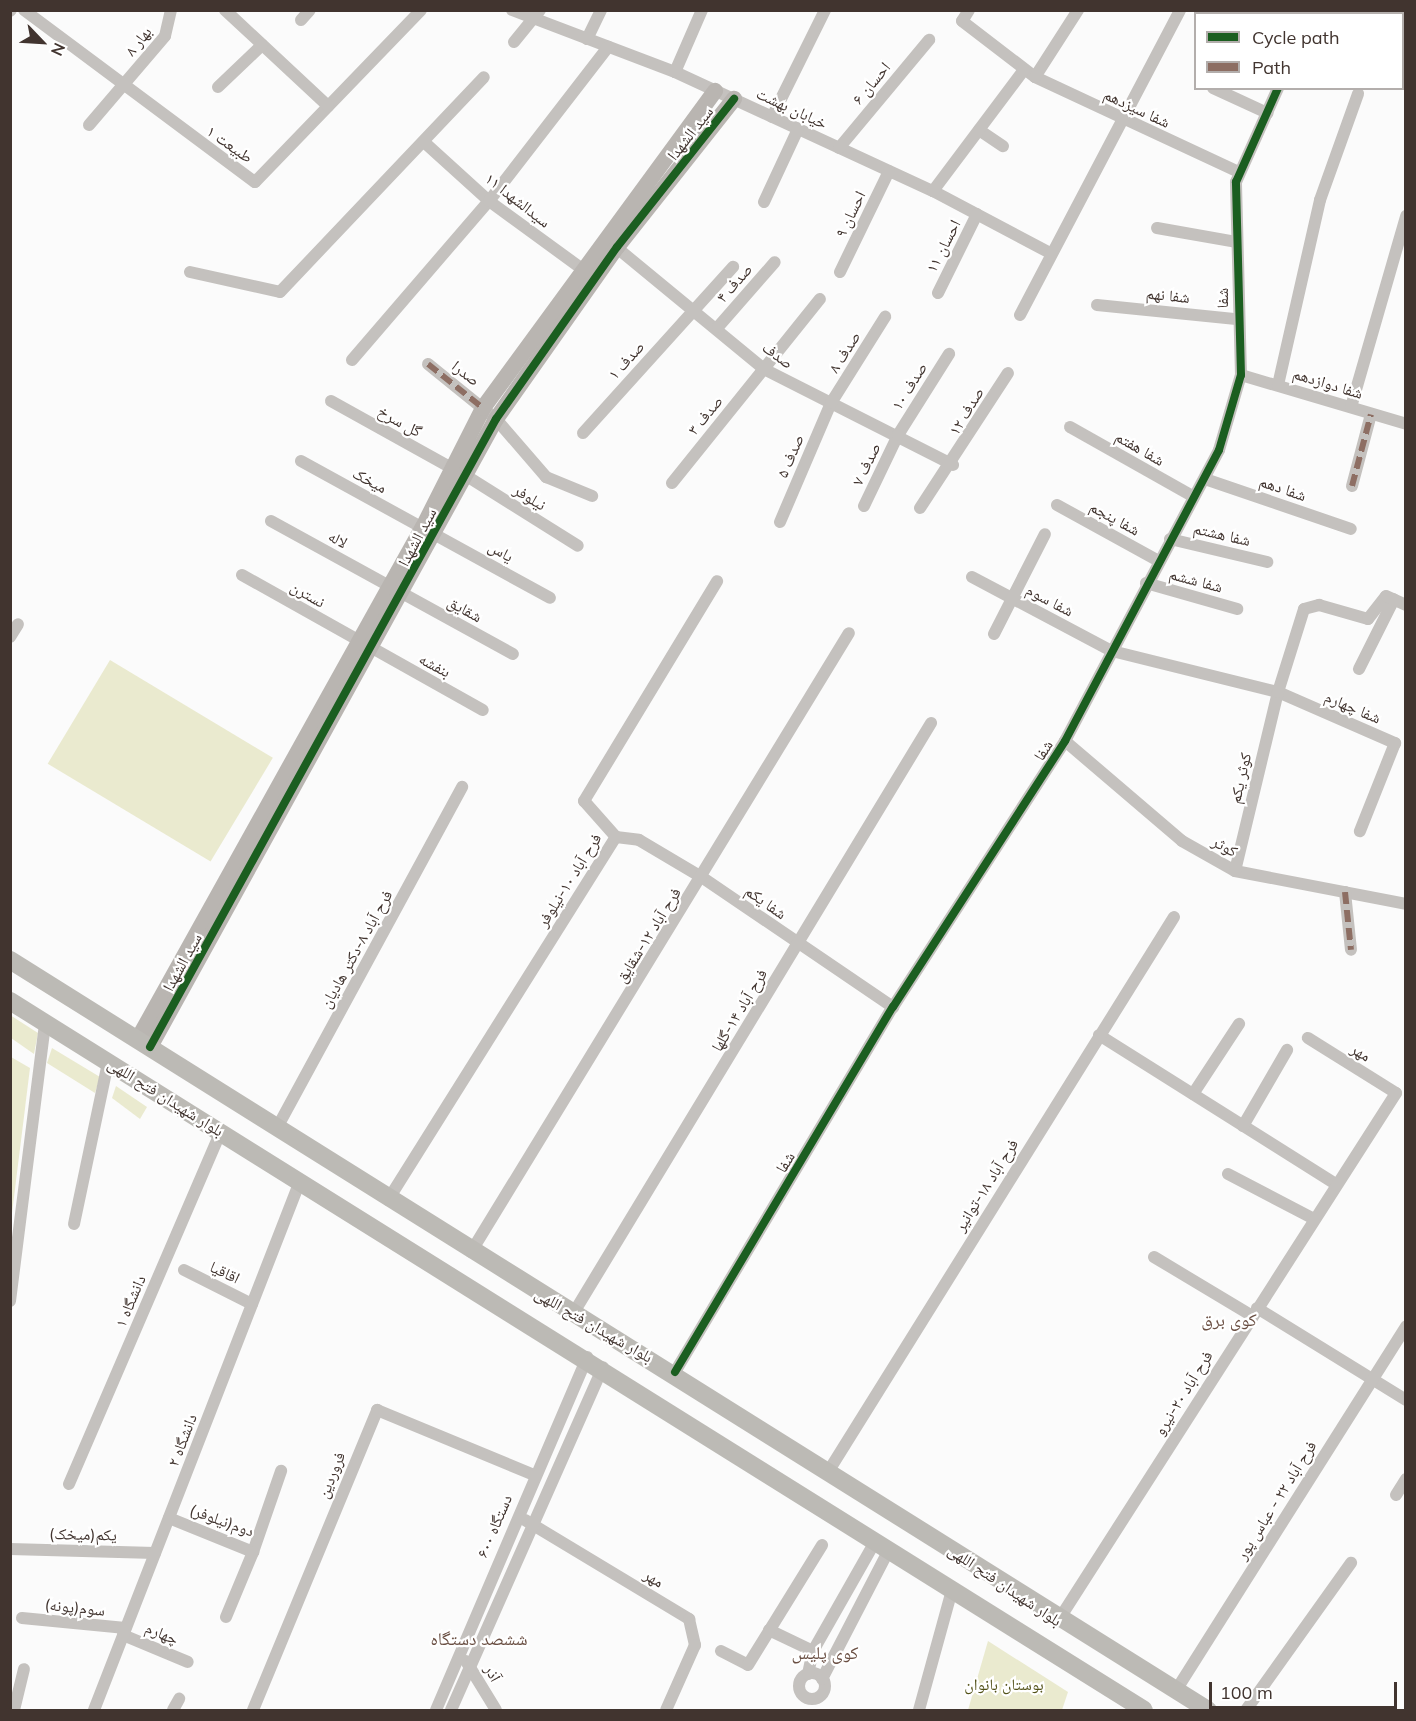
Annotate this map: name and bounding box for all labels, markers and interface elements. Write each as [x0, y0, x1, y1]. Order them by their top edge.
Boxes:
north arrow [12, 12, 72, 72]
legend [1194, 12, 1404, 90]
street label: بهار ۸ [121, 22, 155, 60]
text: Cycle path [1252, 26, 1339, 49]
text: N [47, 40, 70, 59]
text: Path [1252, 56, 1291, 79]
street label: احسان ۶ [848, 58, 894, 108]
street label: خیابان بهشت [753, 83, 831, 133]
street label: شفا سیزدهم [1101, 84, 1173, 132]
street label: سید الشهدا [663, 102, 717, 164]
street label: طبیعت ۱ [203, 121, 257, 167]
street label: سیدالشهدا ۱۱ [481, 169, 555, 231]
street label: احسان ۹ [831, 188, 869, 240]
street label: احسان ۱۱ [922, 216, 964, 276]
street label: صدف ۴ [712, 260, 756, 306]
street label: شفا نهم [1145, 283, 1191, 307]
street label: شفا [1212, 288, 1232, 308]
street label: صدف ۸ [824, 328, 864, 376]
street label: صدف ۱ [604, 337, 648, 383]
street label: صدف [759, 337, 797, 373]
street label: صدرا [448, 356, 484, 390]
street label: صدف ۱۰ [887, 359, 931, 413]
street label: شفا دوازدهم [1291, 363, 1365, 403]
street label: صدف ۱۲ [944, 384, 988, 438]
street label: صدف ۳ [683, 391, 727, 439]
street label: گل سرخ [375, 401, 425, 441]
street label: شفا هفتم [1112, 426, 1168, 470]
street label: صدف ۵ [772, 431, 808, 481]
street label: صدف ۷ [847, 440, 885, 488]
street label: میخک [350, 463, 390, 497]
street label: شفا دهم [1257, 471, 1309, 505]
street label: نیلوفر [510, 480, 550, 514]
street label: شفا پنجم [1087, 496, 1143, 540]
street label: سید الشهدا [394, 505, 440, 569]
street label: شفا هشتم [1192, 518, 1252, 550]
street label: لاله [325, 526, 351, 552]
street label: یاس [485, 536, 517, 566]
street label: شفا ششم [1167, 564, 1225, 596]
street label: نسترن [287, 577, 329, 611]
street label: شفا سوم [1023, 580, 1077, 620]
street label: شقایق [444, 592, 486, 626]
street label: بنفشه [416, 649, 454, 681]
street label: شفا چهارم [1322, 687, 1384, 727]
street label: شفا [1029, 736, 1057, 764]
street label: کوثر یکم [1225, 751, 1255, 805]
street label: فرح آباد ۱۰-نیلوفر [533, 830, 605, 930]
street label: کوثر [1209, 831, 1241, 861]
street label: شفا یکم [742, 881, 790, 923]
street label: فرح آباد ۱۲-شقایق [611, 884, 685, 986]
street label: فرح آباد ۸-دکتر هادیان [316, 887, 396, 1011]
street label: سید الشهدا [158, 930, 206, 994]
street label: فرح آباد ۱۴-گلها [707, 965, 771, 1055]
street label: مهر [1347, 1039, 1375, 1065]
street label: بلوار شهیدان فتح اللهی [105, 1054, 227, 1140]
street label: فرح آباد ۱۸-توانیر [950, 1135, 1022, 1235]
street label: شفا [771, 1148, 799, 1176]
street label: اقاقيا [207, 1257, 243, 1287]
street label: دانشگاه ۱ [110, 1272, 150, 1330]
street label: بلوار شهیدان فتح اللهی [532, 1283, 656, 1367]
district label: کوی برق [1201, 1309, 1257, 1331]
street label: فرح آباد ۲۰-نیرو [1149, 1347, 1217, 1439]
street label: دانشگاه ۲ [163, 1411, 201, 1469]
street label: فرح آباد ۲۲ - عباس پور [1232, 1437, 1320, 1563]
street label: فروردین [313, 1449, 349, 1501]
street label: ۶۰۰ دستگاه [472, 1492, 516, 1560]
street label: دوم(نیلوفر) [187, 1500, 257, 1540]
street label: یکم(میخک) [49, 1524, 117, 1544]
street label: بلوار شهیدان فتح اللهی [945, 1540, 1065, 1630]
street label: مهر [640, 1565, 668, 1591]
street label: سوم(پونه) [44, 1594, 106, 1620]
street label: چهارم [142, 1617, 182, 1649]
district label: ششصد دستگاه [431, 1628, 527, 1650]
district label: کوی پلیس [791, 1642, 859, 1664]
street label: آذر [481, 1661, 505, 1685]
scale bar [1212, 1670, 1400, 1708]
park label: بوستان بانوان [964, 1674, 1044, 1694]
text: 100 m [1220, 1681, 1273, 1704]

